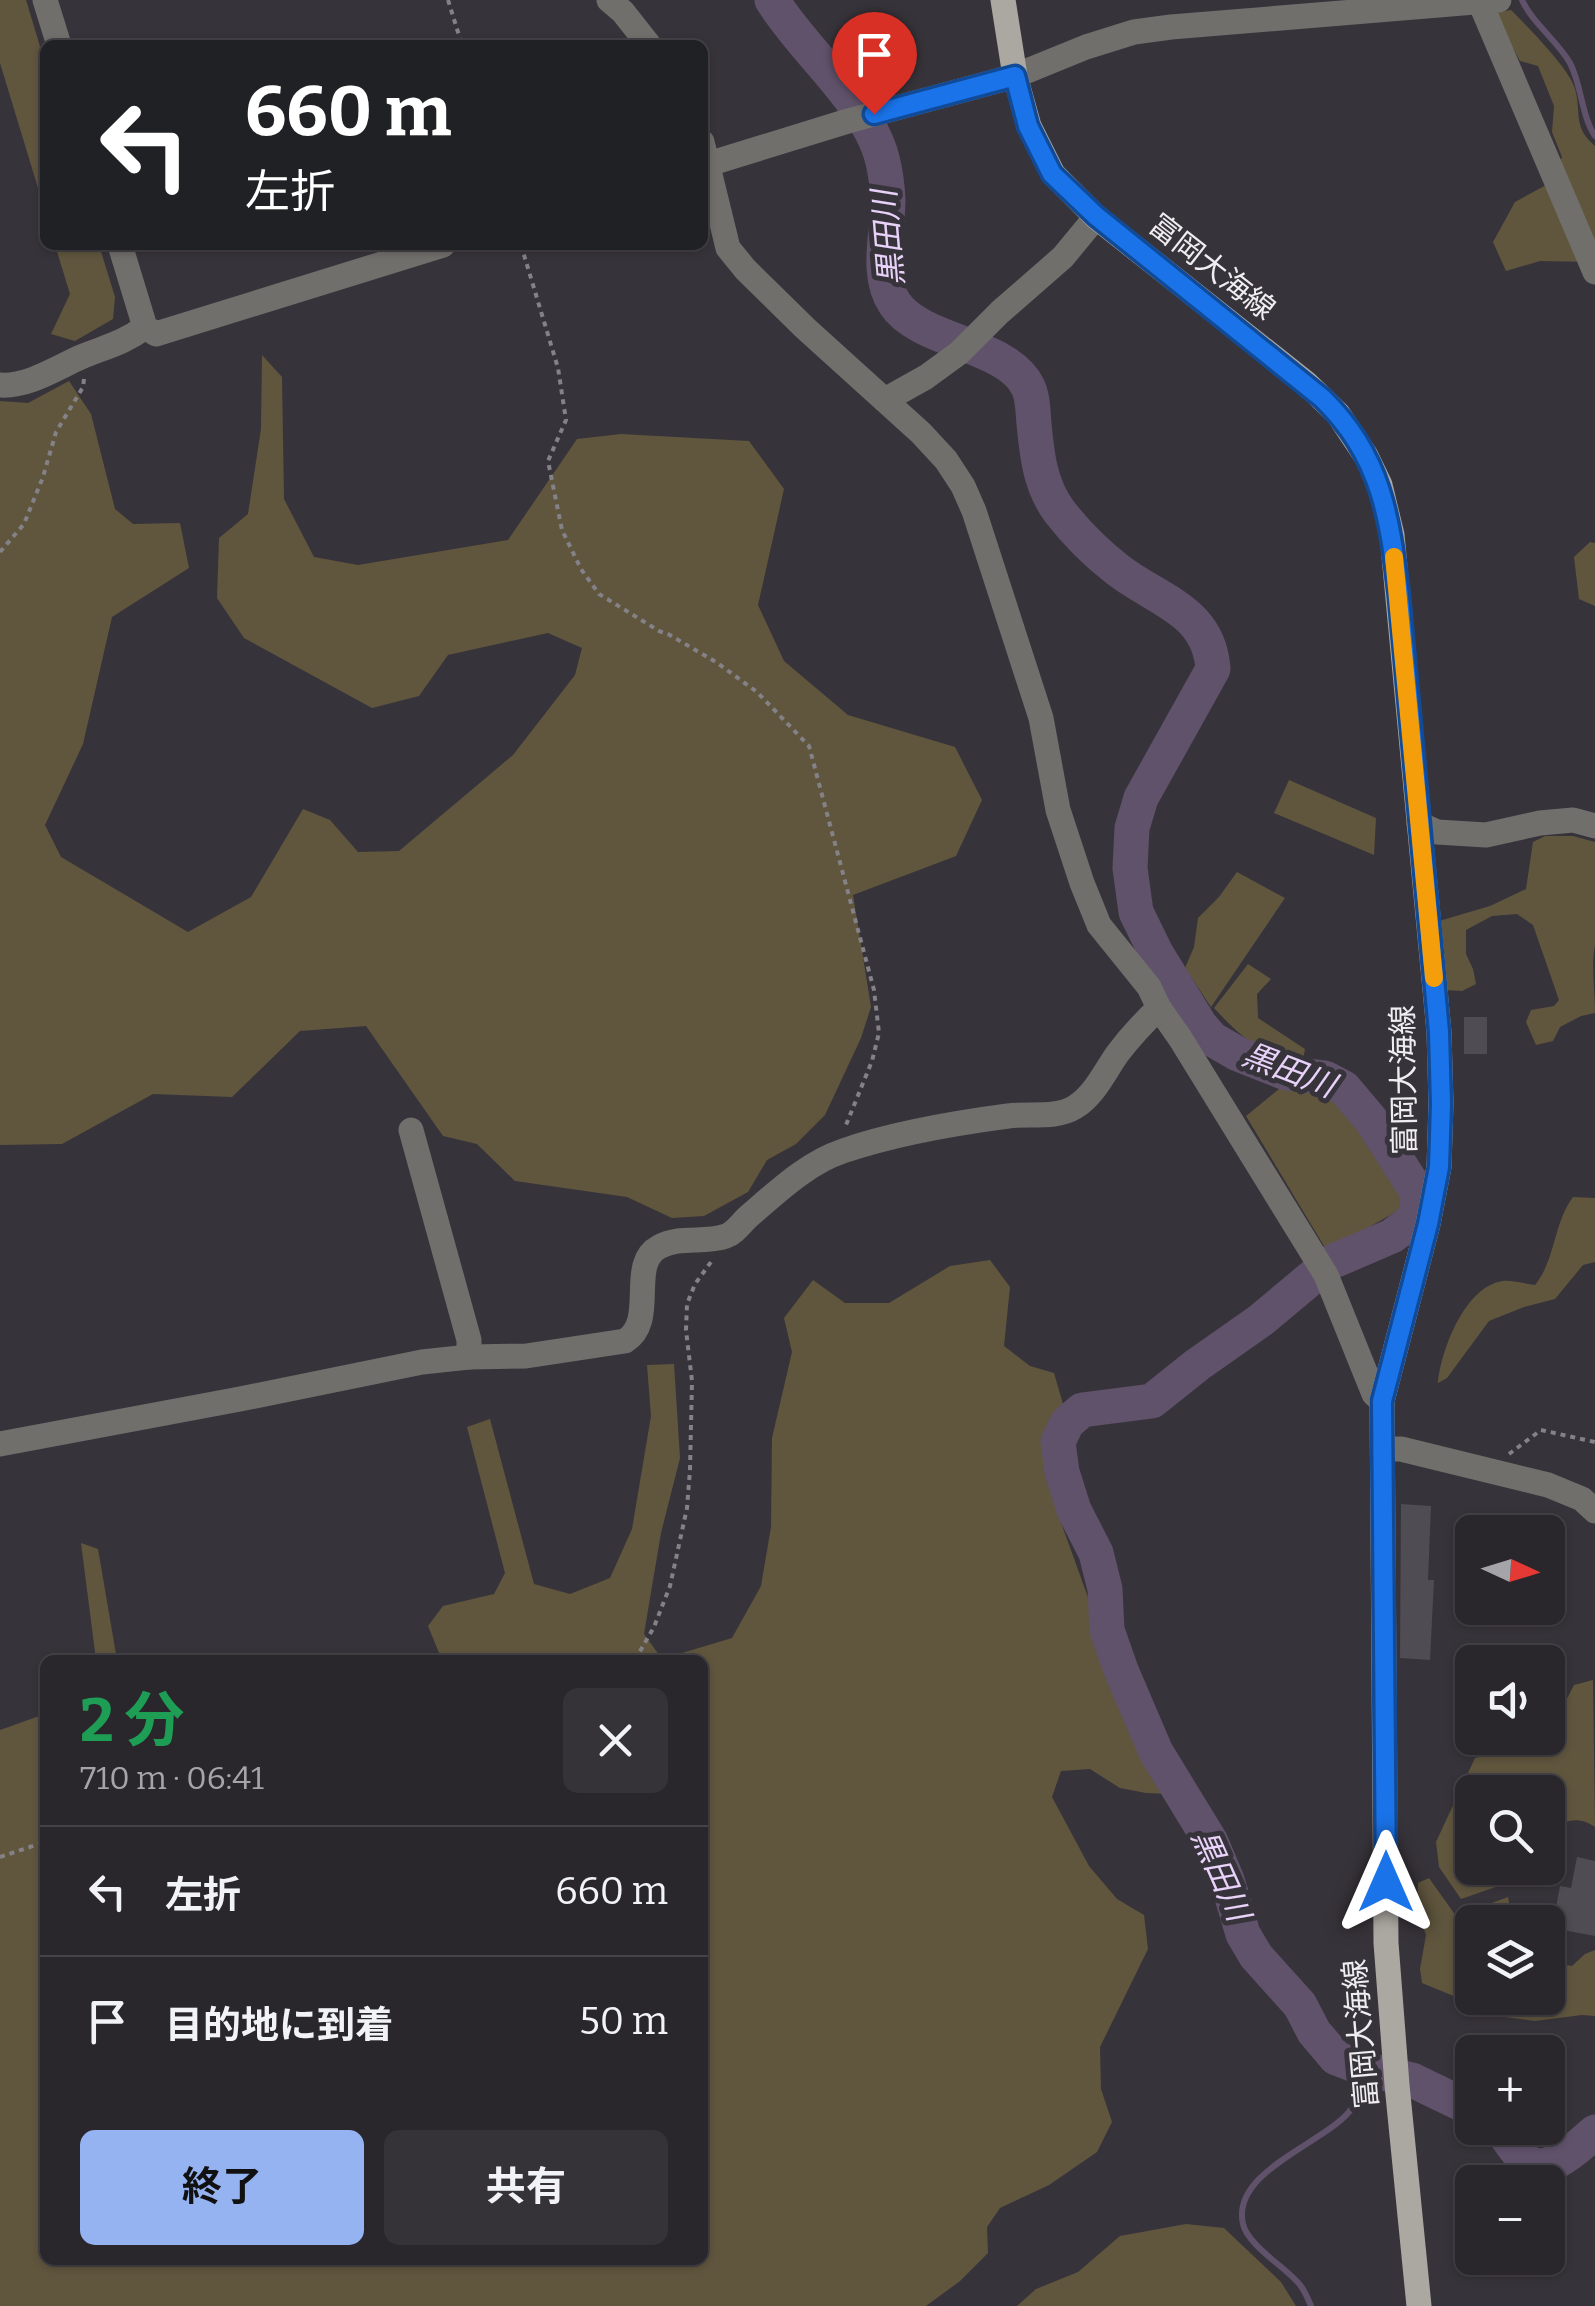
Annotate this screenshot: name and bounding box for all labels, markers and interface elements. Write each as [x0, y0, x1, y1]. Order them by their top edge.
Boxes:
pin [832, 12, 917, 115]
icon: arrive [847, 27, 902, 82]
text: 660 m [245, 70, 452, 154]
icon: left [80, 80, 210, 210]
text: 左折 [245, 165, 335, 219]
water label: 黒田川 [865, 186, 911, 287]
street label: 富岡大海線 [1142, 207, 1282, 327]
street label: 富岡大海線 [1385, 1005, 1423, 1155]
water label: 黒田川 [1237, 1035, 1343, 1106]
north arrow [1455, 1515, 1565, 1625]
map controls [1455, 1515, 1565, 2275]
button: sound [1455, 1645, 1565, 1755]
text: 2 分 [80, 1685, 185, 1757]
button: close [563, 1688, 668, 1793]
text: 710 m · 06:41 [80, 1759, 264, 1797]
button: search [1455, 1775, 1565, 1885]
water label: 黒田川 [1184, 1823, 1259, 1929]
position arrow [1334, 1830, 1438, 1934]
icon: left [80, 1864, 135, 1919]
text: 660 m [555, 1868, 668, 1914]
text: 左折 [165, 1872, 241, 1918]
button: layers [1455, 1905, 1565, 2015]
street label: 富岡大海線 [1337, 1958, 1385, 2110]
icon: arrive [80, 1994, 135, 2049]
text: 50 m [579, 1998, 668, 2044]
text: 目的地に到着 [165, 2002, 393, 2048]
button: + [1455, 2035, 1565, 2145]
button: 終了 [80, 2130, 364, 2245]
button: 共有 [384, 2130, 668, 2245]
button: − [1455, 2165, 1565, 2275]

